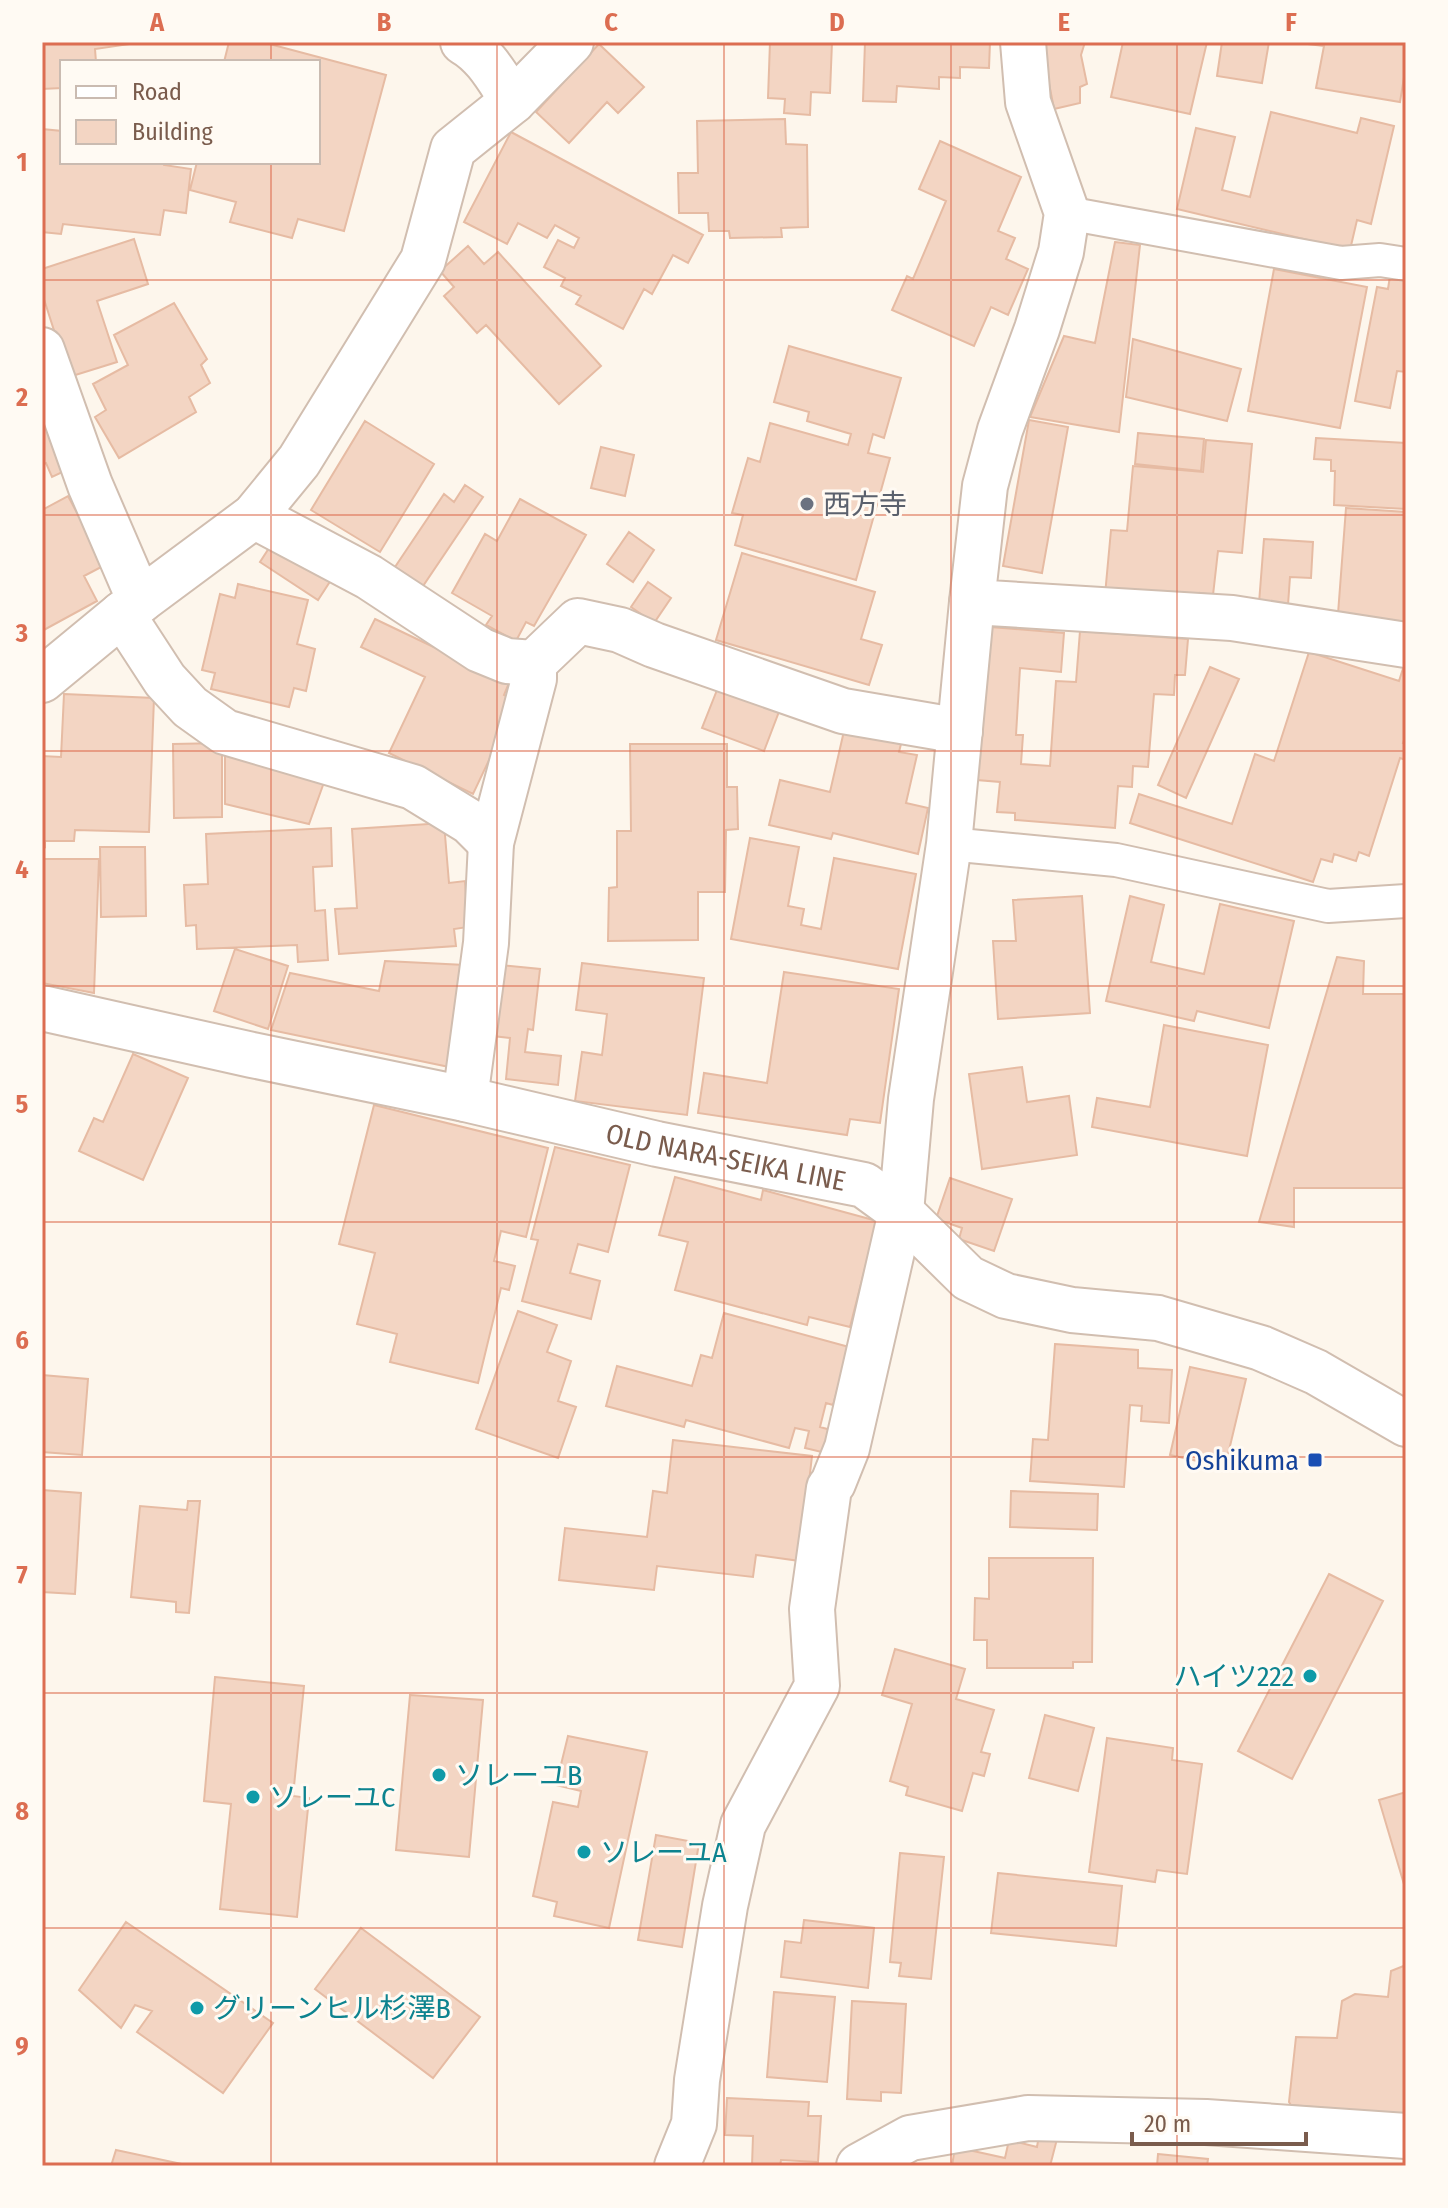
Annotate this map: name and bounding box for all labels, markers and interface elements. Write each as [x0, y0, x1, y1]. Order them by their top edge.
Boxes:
text: A [149, 7, 165, 38]
text: B [377, 7, 392, 38]
text: C [604, 7, 618, 38]
text: D [829, 7, 845, 38]
text: E [1058, 7, 1070, 38]
text: F [1285, 7, 1297, 38]
legend [60, 60, 320, 164]
text: Road [132, 78, 182, 106]
text: Building [132, 118, 214, 146]
text: 1 [17, 147, 28, 178]
text: 2 [15, 382, 28, 413]
place label: 西方寺 [823, 488, 907, 521]
marker: 西方寺 [798, 495, 816, 513]
text: 3 [15, 618, 28, 649]
text: 4 [15, 854, 29, 885]
text: 5 [16, 1089, 29, 1120]
street label: OLD NARA-SEIKA LINE [603, 1117, 849, 1198]
text: 6 [15, 1325, 29, 1356]
place label: Oshikuma [1185, 1444, 1299, 1477]
marker: Oshikuma [1306, 1451, 1324, 1469]
text: 7 [16, 1560, 28, 1591]
place label: ハイツ222 [1174, 1660, 1294, 1693]
marker: ハイツ222 [1301, 1667, 1319, 1685]
place label: ソレーユB [455, 1759, 582, 1792]
marker: ソレーユB [430, 1766, 448, 1784]
place label: ソレーユC [269, 1781, 395, 1814]
marker: ソレーユC [244, 1788, 262, 1806]
text: 8 [15, 1796, 29, 1827]
place label: ソレーユA [600, 1836, 727, 1869]
marker: ソレーユA [575, 1843, 593, 1861]
place label: グリーンヒル杉澤B [213, 1992, 451, 2025]
marker: グリーンヒル杉澤B [188, 1999, 206, 2017]
text: 9 [15, 2031, 29, 2062]
scale bar [1132, 2096, 1306, 2146]
text: 20 m [1144, 2110, 1191, 2138]

